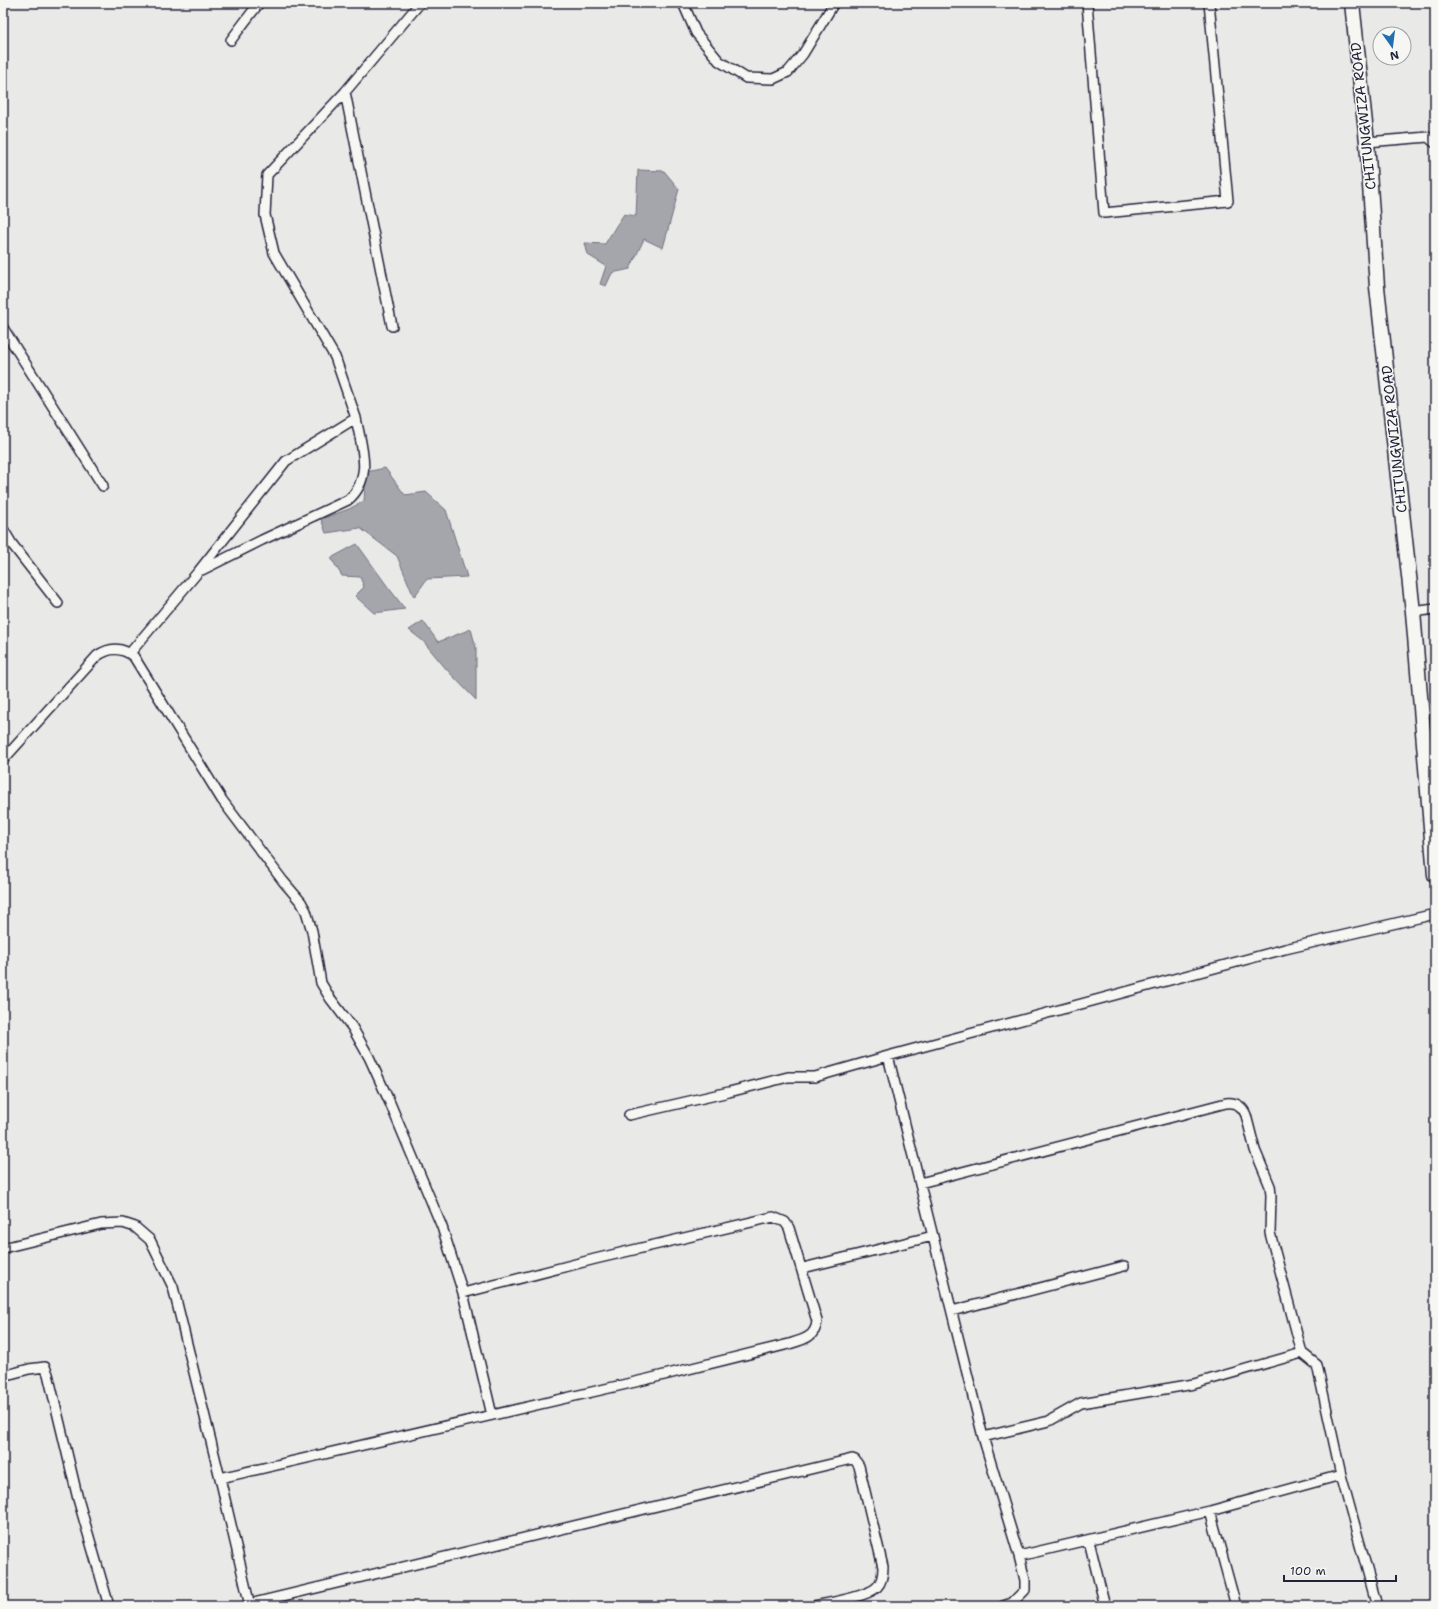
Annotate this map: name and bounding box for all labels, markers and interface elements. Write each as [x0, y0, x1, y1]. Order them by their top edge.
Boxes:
north arrow [1372, 26, 1412, 66]
street label: CHITUNGWIZA ROAD [1346, 41, 1380, 191]
text: N [1388, 47, 1400, 64]
street label: CHITUNGWIZA ROAD [1377, 364, 1411, 514]
scale bar [1284, 1557, 1396, 1583]
text: 100 m [1290, 1563, 1326, 1579]

